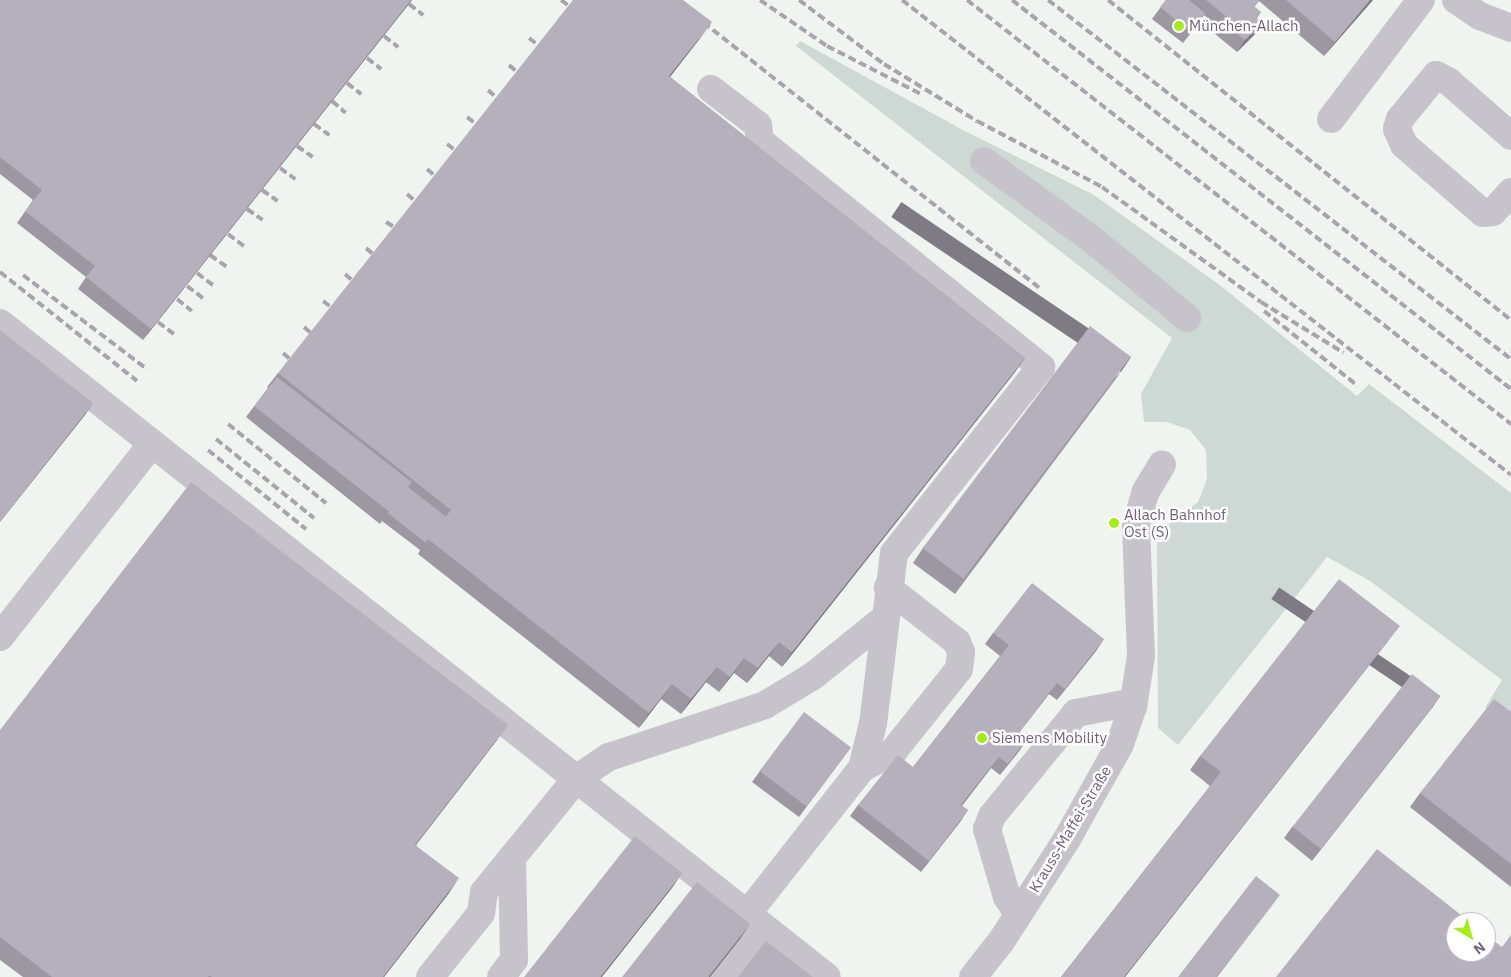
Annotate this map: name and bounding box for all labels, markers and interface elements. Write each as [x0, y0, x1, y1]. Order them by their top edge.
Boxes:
place label: München-Allach [1189, 17, 1298, 35]
marker: München-Allach [1173, 20, 1185, 32]
place label: Allach Bahnhof Ost (S) [1124, 505, 1226, 540]
marker: Allach Bahnhof Ost (S) [1108, 517, 1120, 529]
place label: Siemens Mobility [992, 729, 1107, 747]
marker: Siemens Mobility [976, 732, 988, 744]
street label: Krauss-Maffei-Straße [1025, 762, 1115, 896]
north arrow [1446, 912, 1496, 962]
text: N [1470, 938, 1489, 958]

